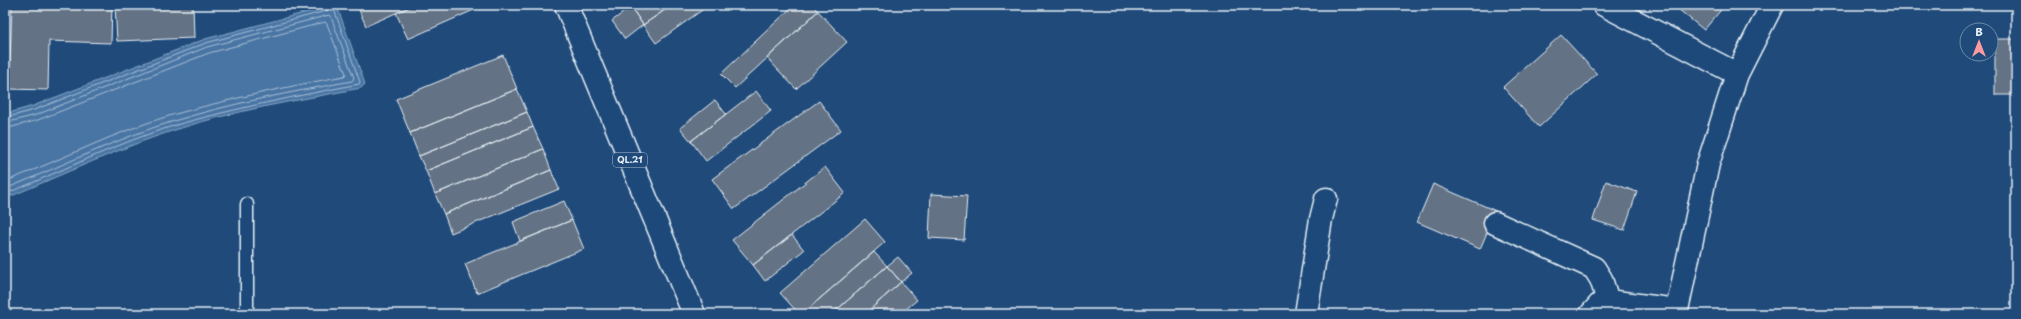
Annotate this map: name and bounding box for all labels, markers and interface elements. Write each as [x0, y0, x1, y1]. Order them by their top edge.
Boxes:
north arrow [1959, 22, 1999, 62]
text: B [1975, 23, 1983, 40]
road number: QL.21 [613, 153, 647, 167]

